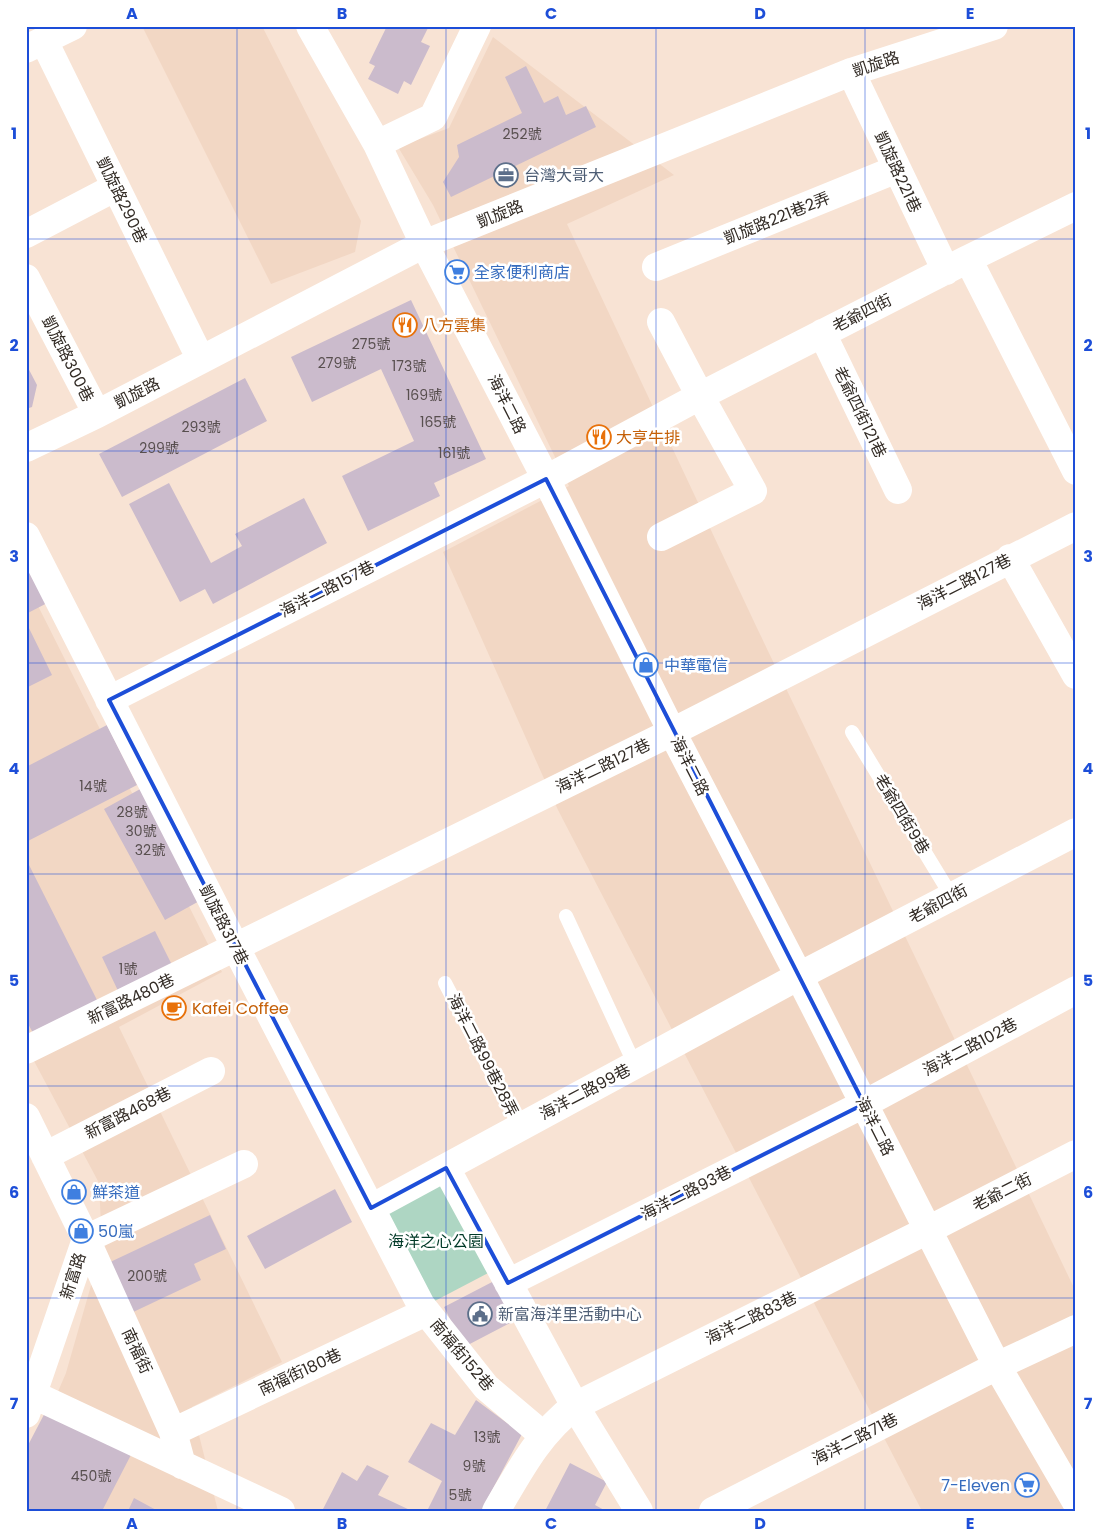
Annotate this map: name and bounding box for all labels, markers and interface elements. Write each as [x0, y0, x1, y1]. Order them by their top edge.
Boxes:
text: A [126, 2, 138, 25]
text: B [337, 2, 347, 25]
text: C [545, 2, 557, 25]
text: D [754, 2, 766, 25]
text: E [966, 2, 974, 25]
street label: 凱旋路 [850, 46, 902, 82]
text: 1 [11, 122, 17, 145]
text: 1 [1085, 122, 1091, 145]
house number: 252號 [503, 124, 541, 144]
street label: 凱旋路221巷 [869, 127, 927, 217]
street label: 凱旋路290巷 [91, 153, 153, 247]
office icon: 台灣大哥大 [493, 162, 519, 188]
place label: 台灣大哥大 [524, 164, 604, 187]
street label: 凱旋路221巷2弄 [720, 186, 834, 250]
street label: 凱旋路 [473, 194, 527, 234]
supermarket icon: 全家便利商店 [444, 259, 470, 285]
place label: 全家便利商店 [474, 261, 570, 284]
street label: 老爺四街 [828, 288, 896, 338]
street label: 凱旋路300巷 [37, 312, 99, 406]
restaurant icon: 八方雲集 [392, 312, 418, 338]
place label: 八方雲集 [422, 314, 486, 337]
text: 2 [9, 334, 19, 357]
house number: 275號 [352, 334, 390, 354]
text: 2 [1083, 334, 1093, 357]
house number: 279號 [318, 353, 356, 373]
house number: 173號 [392, 356, 426, 376]
street label: 老爺四街121巷 [828, 362, 892, 462]
street label: 海洋二路 [482, 370, 532, 438]
street label: 凱旋路 [110, 372, 164, 414]
house number: 169號 [406, 385, 442, 405]
house number: 165號 [420, 412, 456, 432]
house number: 293號 [181, 417, 221, 437]
restaurant icon: 大亨牛排 [586, 424, 612, 450]
place label: 大亨牛排 [616, 426, 680, 449]
house number: 299號 [139, 438, 179, 458]
house number: 161號 [438, 443, 470, 463]
text: 3 [9, 545, 19, 568]
text: 3 [1083, 545, 1093, 568]
street label: 海洋二路127巷 [913, 548, 1015, 616]
street label: 海洋二路157巷 [275, 555, 379, 623]
shop icon: 中華電信 [633, 652, 659, 678]
place label: 中華電信 [664, 654, 728, 677]
street label: 海洋二路 [665, 732, 715, 800]
street label: 海洋二路127巷 [552, 733, 654, 799]
text: 4 [9, 757, 20, 780]
text: 4 [1083, 757, 1094, 780]
street label: 老爺四街9巷 [869, 769, 935, 859]
house number: 14號 [79, 776, 107, 796]
house number: 28號 [117, 802, 147, 822]
house number: 30號 [125, 821, 157, 841]
house number: 32號 [135, 840, 165, 860]
street label: 老爺四街 [904, 879, 972, 929]
street label: 凱旋路317巷 [194, 881, 254, 969]
house number: 1號 [119, 959, 137, 979]
street label: 新富路480巷 [84, 968, 178, 1030]
text: 5 [9, 969, 19, 992]
text: 5 [1083, 969, 1093, 992]
street label: 海洋二路99巷28弄 [442, 989, 524, 1121]
cafe icon: Kafei Coffee [161, 995, 187, 1021]
place label: Kafei Coffee [192, 997, 289, 1020]
street label: 海洋二路102巷 [919, 1012, 1021, 1082]
street label: 海洋二路99巷 [535, 1058, 635, 1126]
street label: 新富路468巷 [81, 1081, 175, 1145]
street label: 海洋二路 [850, 1092, 900, 1160]
street label: 海洋二路93巷 [636, 1160, 736, 1226]
street label: 老爺二街 [968, 1167, 1036, 1217]
shop icon: 鮮茶道 [61, 1179, 87, 1205]
text: 6 [9, 1181, 19, 1204]
place label: 鮮茶道 [92, 1181, 140, 1204]
text: 6 [1083, 1181, 1093, 1204]
shop icon: 50嵐 [68, 1218, 94, 1244]
place label: 50嵐 [98, 1220, 134, 1243]
park label: 海洋之心公園 [388, 1230, 484, 1253]
street label: 新富路 [55, 1250, 91, 1302]
house number: 200號 [127, 1266, 167, 1286]
street label: 海洋二路83巷 [701, 1286, 801, 1350]
public building icon: 新富海洋里活動中心 [467, 1301, 493, 1327]
place label: 新富海洋里活動中心 [498, 1303, 642, 1326]
street label: 南福街152巷 [425, 1314, 499, 1396]
street label: 南福街 [116, 1324, 158, 1378]
street label: 南福街180巷 [255, 1343, 345, 1401]
text: 7 [10, 1392, 19, 1415]
text: 7 [1084, 1392, 1093, 1415]
street label: 海洋二路71巷 [808, 1407, 902, 1471]
house number: 13號 [474, 1427, 500, 1447]
house number: 9號 [463, 1456, 485, 1476]
house number: 450號 [71, 1466, 111, 1486]
supermarket icon: 7-Eleven [1014, 1472, 1040, 1498]
place label: 7-Eleven [941, 1474, 1010, 1497]
house number: 5號 [449, 1485, 471, 1505]
text: A [126, 1512, 138, 1535]
text: B [337, 1512, 347, 1535]
text: C [545, 1512, 557, 1535]
text: D [754, 1512, 766, 1535]
text: E [966, 1512, 974, 1535]

